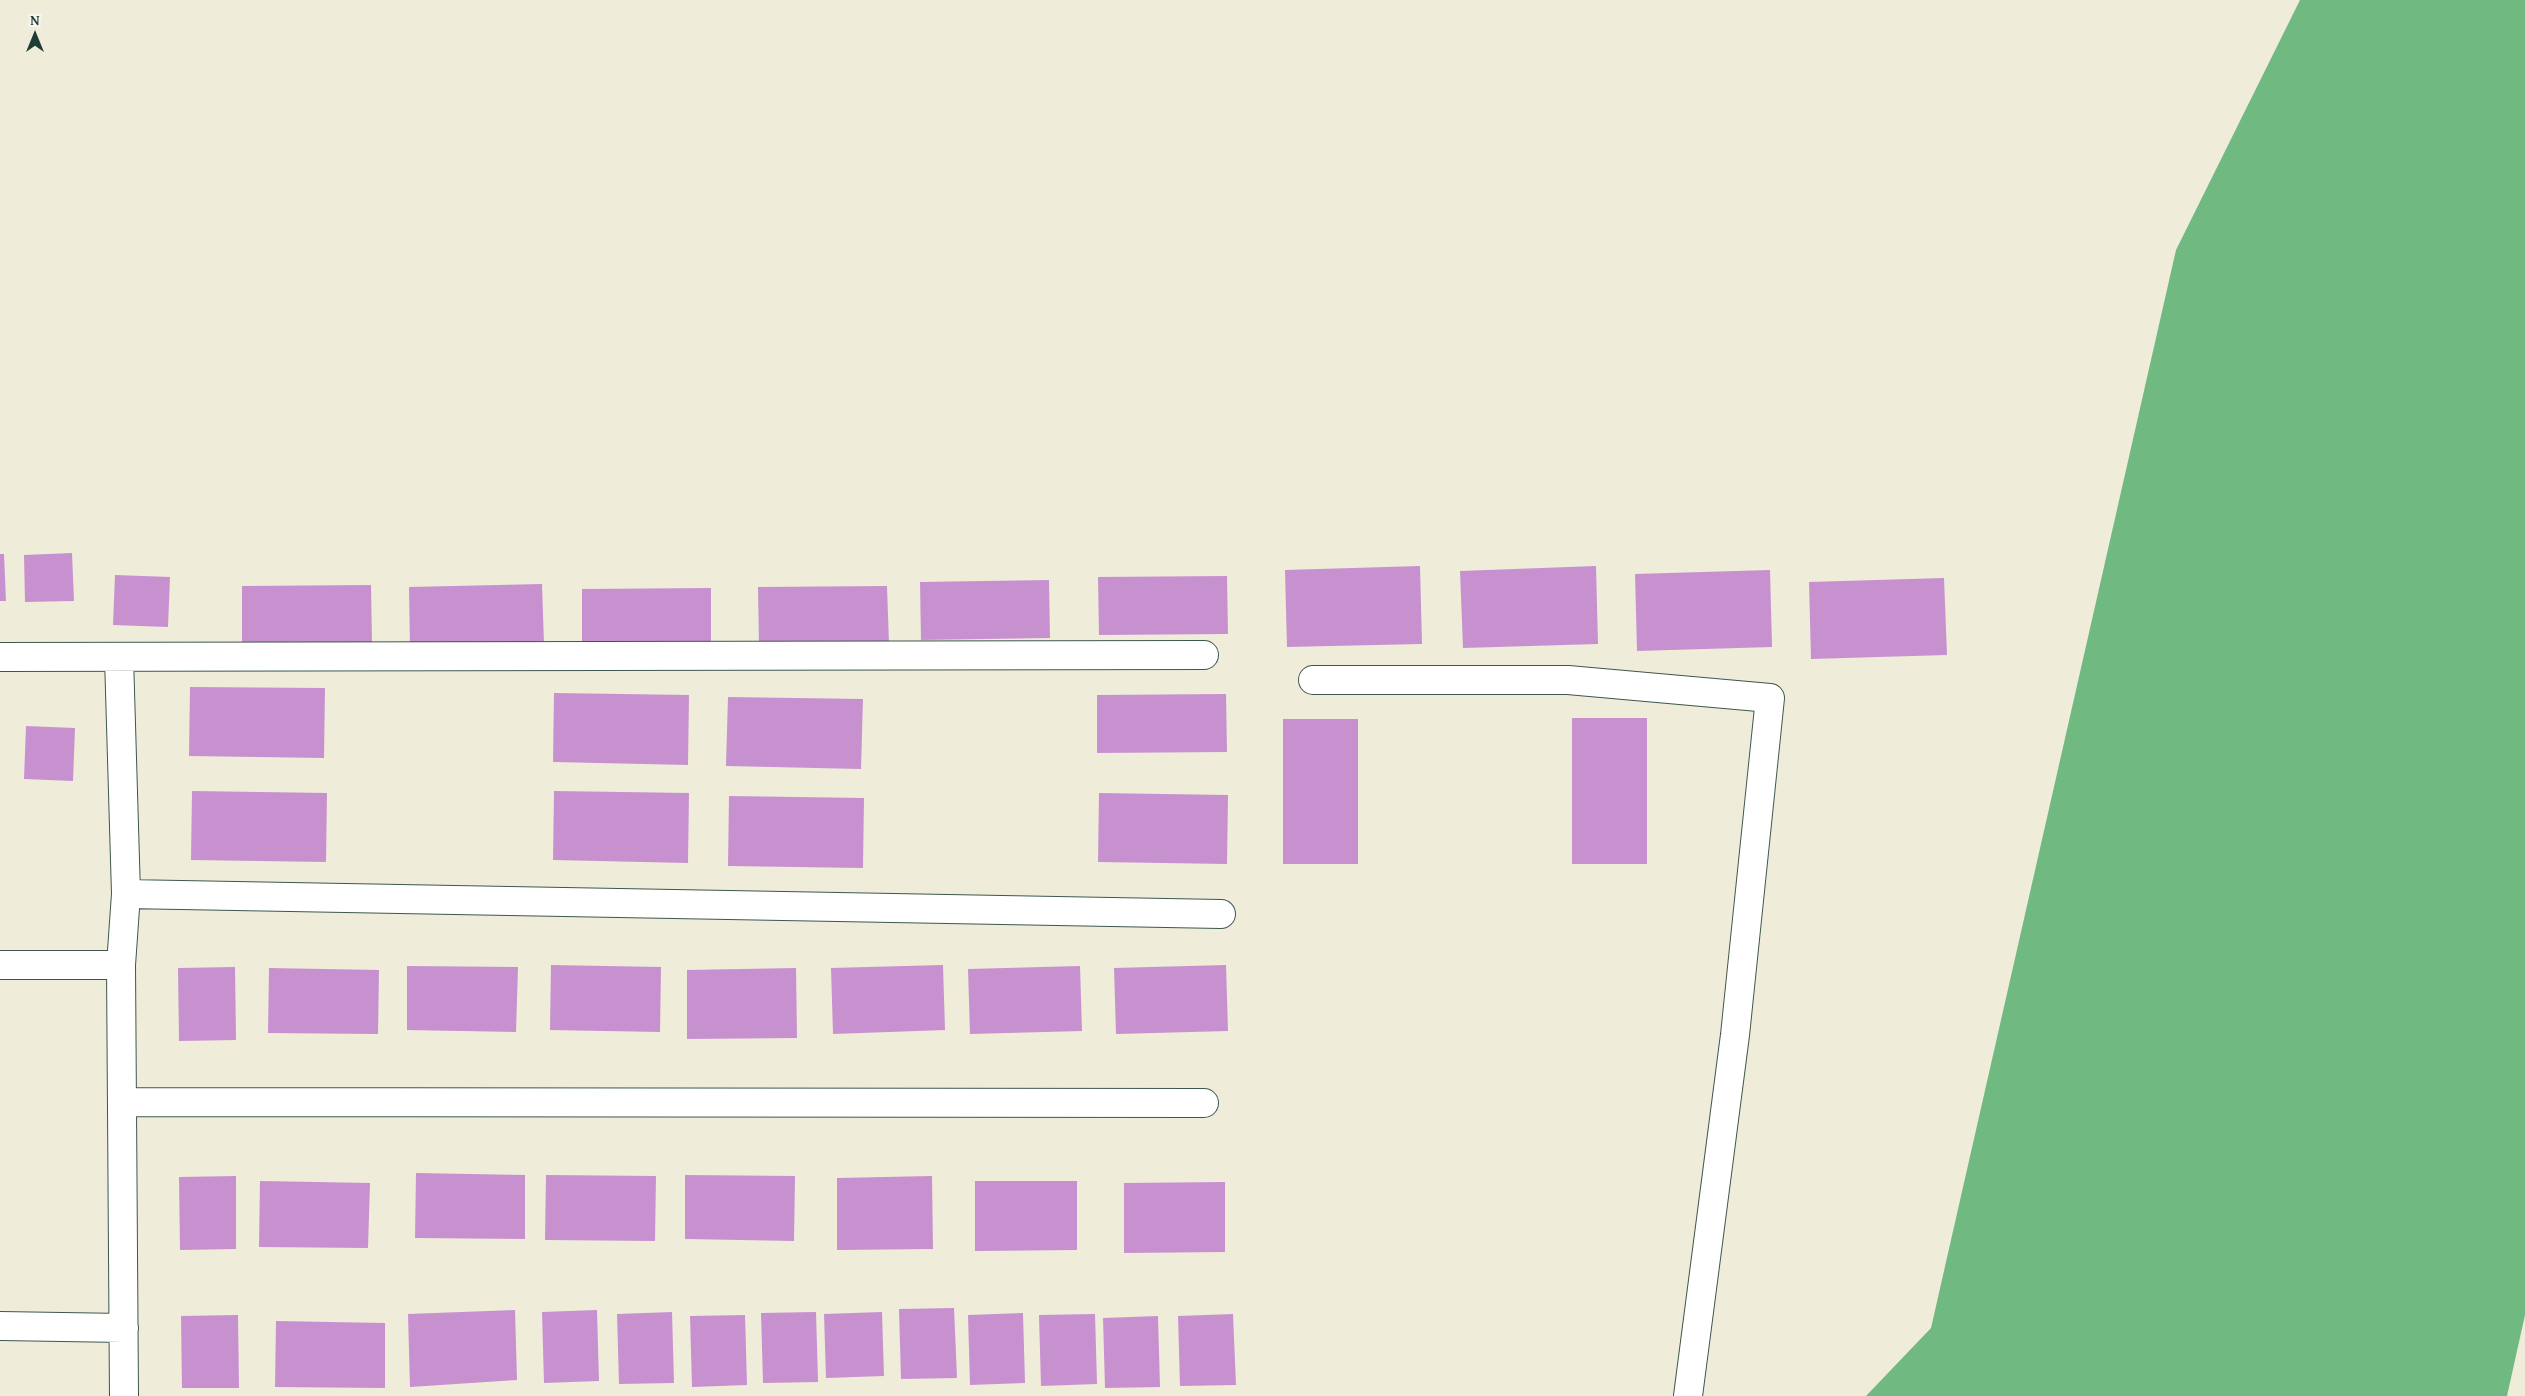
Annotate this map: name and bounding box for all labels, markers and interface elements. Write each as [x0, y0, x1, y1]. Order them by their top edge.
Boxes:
north arrow [10, 10, 60, 60]
text: N [30, 10, 40, 30]

